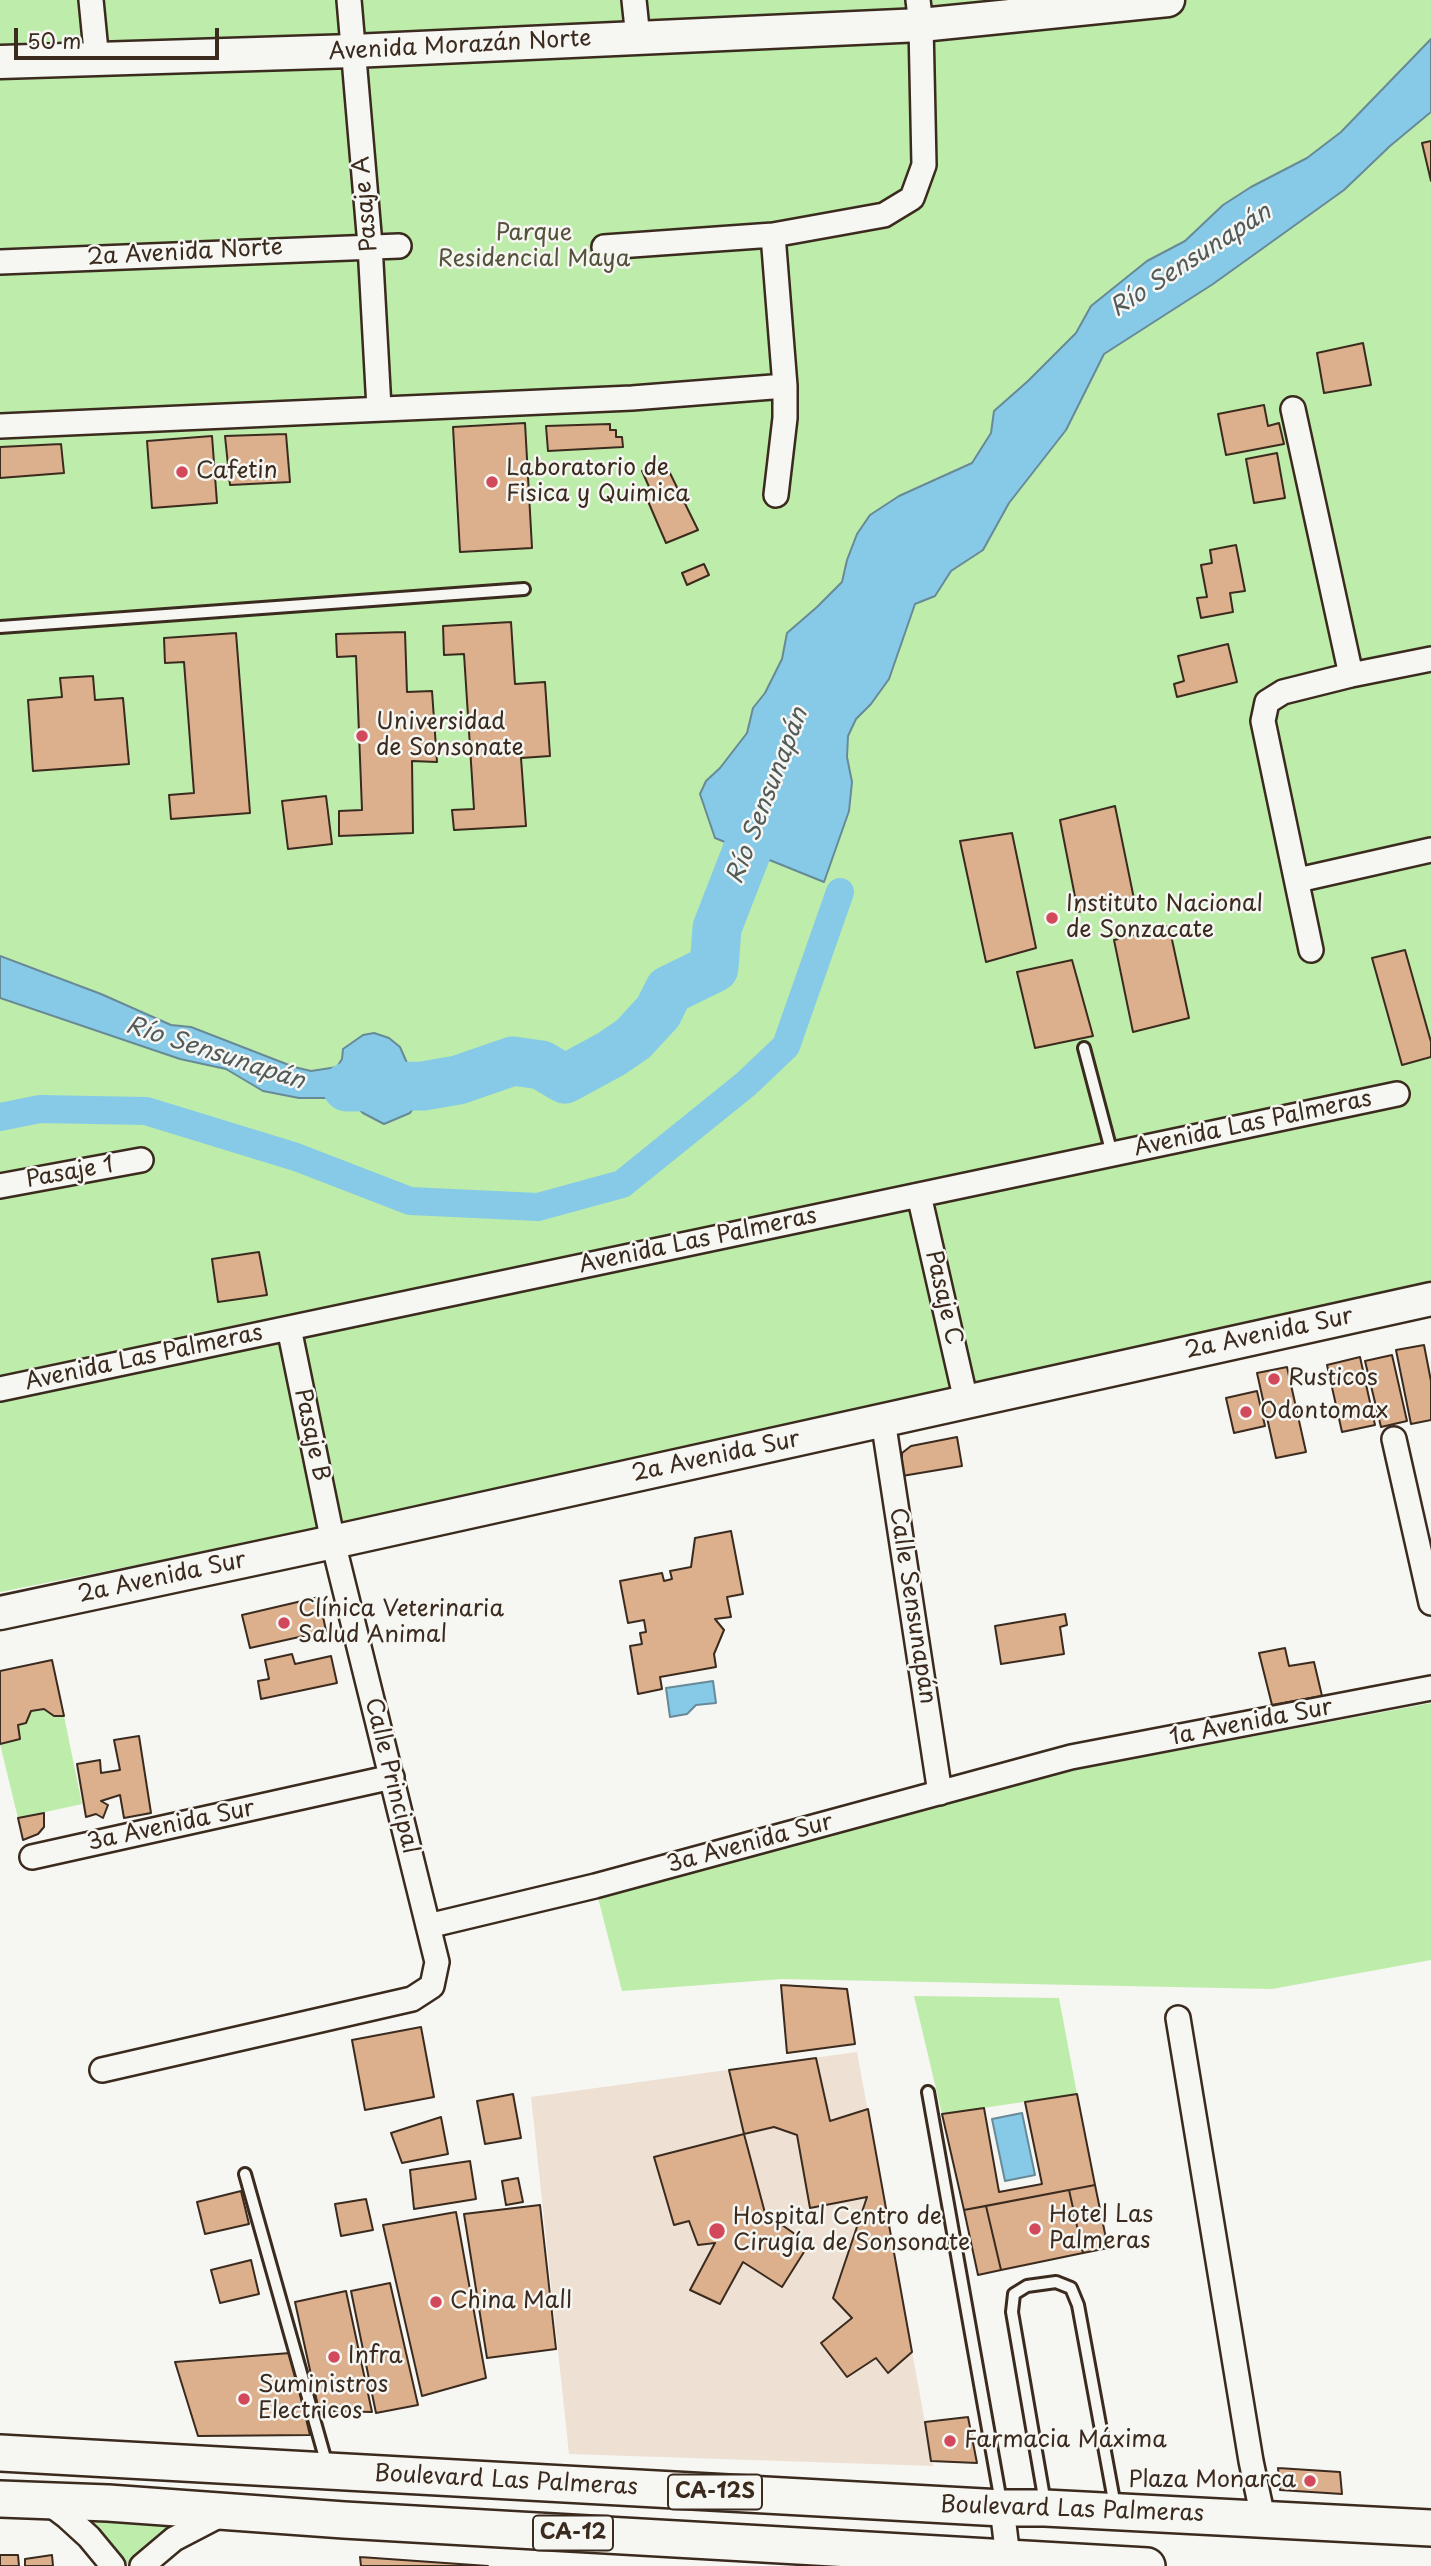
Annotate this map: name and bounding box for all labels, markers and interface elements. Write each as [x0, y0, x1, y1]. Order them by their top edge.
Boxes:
scale bar [18, 14, 222, 58]
text: 50 m [27, 24, 81, 56]
street label: Avenida Morazán Norte [328, 25, 592, 67]
street label: Pasaje A [348, 155, 384, 253]
water label: Río Sensunapán [1105, 198, 1277, 324]
park label: Parque Residencial Maya [438, 220, 630, 274]
street label: 2a Avenida Norte [87, 234, 283, 272]
place label: Laboratorio de Fisica y Quimica [506, 455, 690, 509]
place label: Cafetin [196, 458, 278, 486]
marker: Cafetin [174, 464, 190, 480]
marker: Laboratorio de Fisica y Quimica [484, 474, 500, 490]
water label: Río Sensunapán [721, 704, 815, 888]
place label: Universidad de Sonsonate [376, 709, 524, 763]
marker: Universidad de Sonsonate [354, 728, 370, 744]
place label: Instituto Nacional de Sonzacate [1066, 891, 1263, 945]
marker: Instituto Nacional de Sonzacate [1044, 910, 1060, 926]
water label: Río Sensunapán [122, 1012, 308, 1096]
street label: Avenida Las Palmeras [1132, 1085, 1374, 1163]
street label: Pasaje 1 [24, 1152, 116, 1194]
street label: Avenida Las Palmeras [577, 1202, 819, 1280]
street label: Pasaje C [919, 1248, 967, 1348]
street label: 2a Avenida Sur [1182, 1303, 1356, 1365]
street label: Avenida Las Palmeras [23, 1319, 265, 1397]
place label: Rusticos [1288, 1365, 1378, 1393]
marker: Rusticos [1266, 1371, 1282, 1387]
street label: Pasaje B [288, 1386, 334, 1484]
place label: Odontomax [1260, 1398, 1388, 1426]
marker: Odontomax [1238, 1404, 1254, 1420]
street label: 2a Avenida Sur [629, 1426, 803, 1488]
street label: Calle Sensunapán [883, 1506, 941, 1706]
street label: 2a Avenida Sur [75, 1547, 249, 1609]
place label: Clínica Veterinaria Salud Animal [298, 1596, 504, 1650]
marker: Clínica Veterinaria Salud Animal [276, 1615, 292, 1631]
street label: 1a Avenida Sur [1167, 1694, 1335, 1752]
street label: Calle Principal [358, 1695, 424, 1857]
street label: 3a Avenida Sur [85, 1795, 257, 1857]
street label: 3a Avenida Sur [664, 1809, 836, 1879]
place label: Hotel Las Palmeras [1049, 2202, 1153, 2256]
place label: Hospital Centro de Cirugía de Sonsonate [733, 2204, 970, 2258]
marker: Hospital Centro de Cirugía de Sonsonate [707, 2221, 727, 2241]
marker: Hotel Las Palmeras [1027, 2221, 1043, 2237]
place label: China Mall [450, 2288, 572, 2316]
marker: China Mall [428, 2294, 444, 2310]
place label: Infra [348, 2343, 403, 2371]
marker: Infra [326, 2349, 342, 2365]
place label: Suministros Electricos [258, 2372, 388, 2426]
marker: Suministros Electricos [236, 2391, 252, 2407]
place label: Farmacia Máxima [964, 2427, 1167, 2455]
marker: Farmacia Máxima [942, 2433, 958, 2449]
street label: Boulevard Las Palmeras [373, 2460, 639, 2502]
place label: Plaza Monarca [1129, 2467, 1296, 2495]
marker: Plaza Monarca [1302, 2473, 1318, 2489]
road number: CA-12S [668, 2474, 762, 2510]
street label: Boulevard Las Palmeras [940, 2492, 1204, 2528]
road number: CA-12 [533, 2516, 613, 2550]

